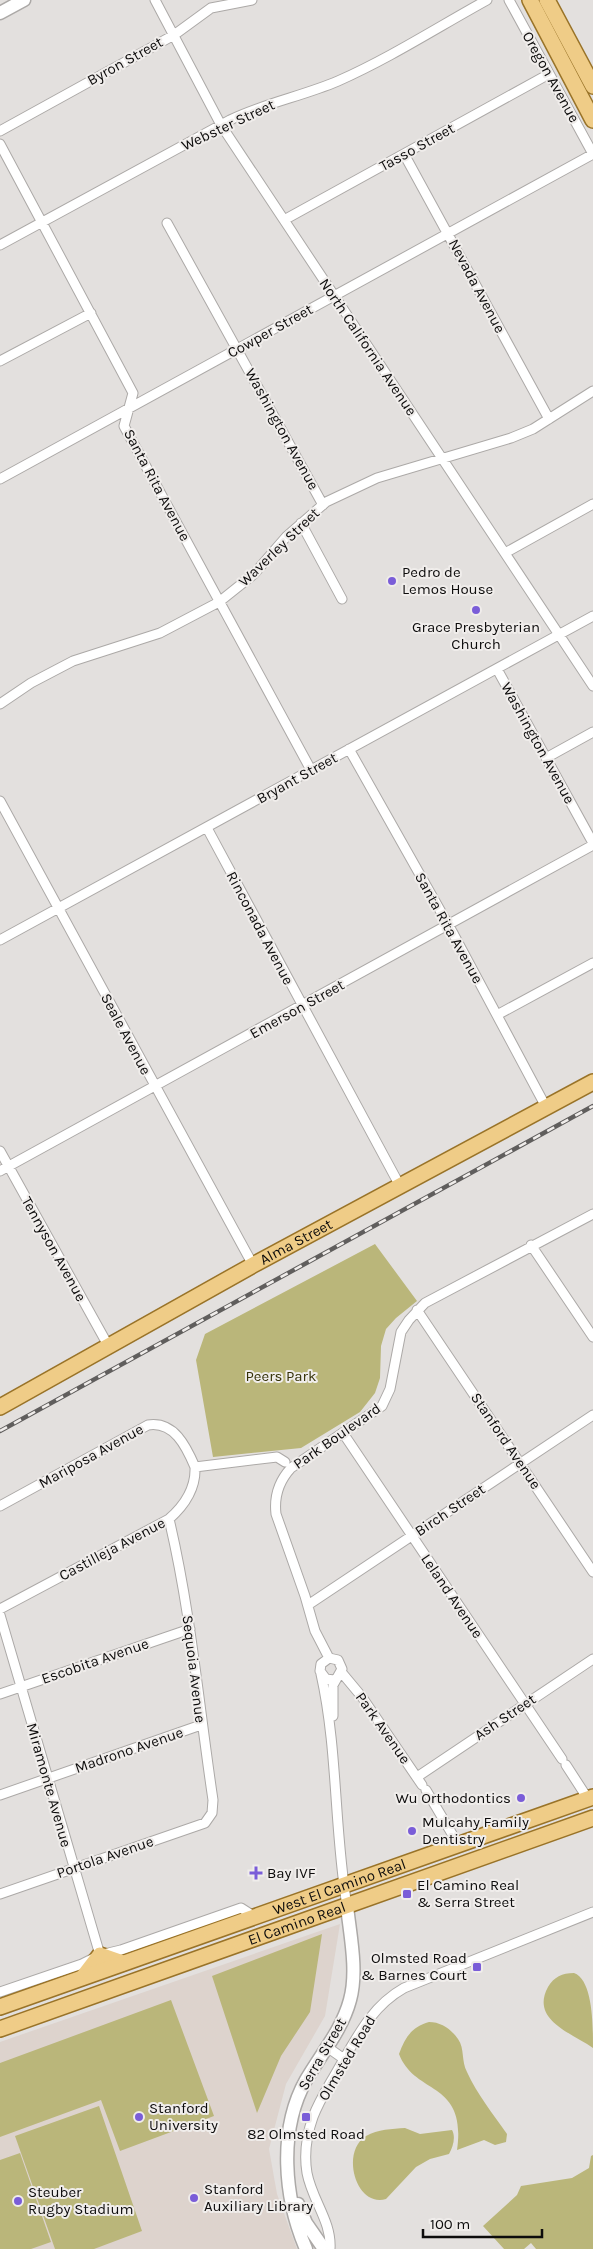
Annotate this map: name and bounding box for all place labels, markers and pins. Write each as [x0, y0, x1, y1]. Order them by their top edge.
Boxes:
place label: Pedro de Lemos House [402, 563, 493, 598]
marker: Pedro de Lemos House [386, 575, 398, 587]
marker: Grace Presbyterian Church [470, 604, 482, 616]
place label: Grace Presbyterian Church [412, 618, 540, 653]
place label: Wu Orthodontics [396, 1789, 511, 1807]
marker: Wu Orthodontics [515, 1792, 527, 1804]
place label: Mulcahy Family Dentistry [422, 1813, 529, 1848]
marker: Mulcahy Family Dentistry [406, 1825, 418, 1837]
place label: Bay IVF [267, 1864, 316, 1882]
marker: Bay IVF [249, 1866, 263, 1880]
place label: El Camino Real & Serra Street [417, 1876, 519, 1911]
marker: El Camino Real & Serra Street [401, 1888, 413, 1900]
place label: Olmsted Road & Barnes Court [361, 1949, 467, 1984]
marker: Olmsted Road & Barnes Court [471, 1961, 483, 1973]
place label: Stanford University [149, 2099, 218, 2134]
marker: Stanford University [133, 2111, 145, 2123]
marker: 82 Olmsted Road [300, 2111, 312, 2123]
place label: 82 Olmsted Road [247, 2125, 365, 2143]
place label: Stanford Auxiliary Library [204, 2180, 313, 2215]
place label: Steuber Rugby Stadium [28, 2183, 134, 2218]
marker: Stanford Auxiliary Library [188, 2192, 200, 2204]
marker: Steuber Rugby Stadium [12, 2195, 24, 2207]

